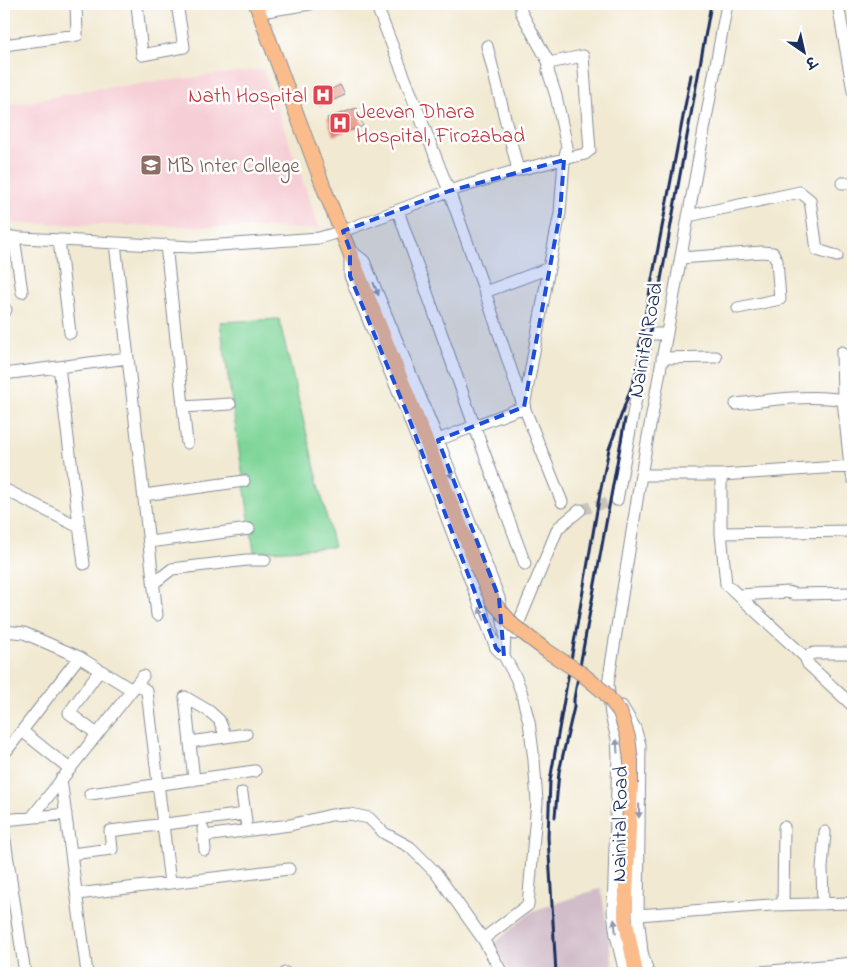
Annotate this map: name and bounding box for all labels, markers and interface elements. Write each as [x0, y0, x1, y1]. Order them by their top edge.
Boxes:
north arrow [780, 28, 830, 78]
text: उ [799, 49, 822, 74]
place label: Nath Hospital [188, 82, 307, 112]
hospital icon: Nath Hospital [311, 83, 335, 107]
place label: Jeevan Dhara Hospital, Firozabad [356, 98, 525, 152]
hospital icon: Jeevan Dhara Hospital, Firozabad [328, 111, 352, 135]
place label: MB Inter College [167, 152, 300, 184]
school or university icon: MB Inter College [139, 153, 163, 177]
street label: Nainital Road [622, 280, 672, 400]
one-way arrow [372, 282, 380, 296]
one-way arrow [447, 465, 455, 479]
one-way arrow [478, 606, 486, 621]
one-way arrow [613, 738, 621, 754]
street label: Nainital Road [605, 765, 637, 882]
one-way arrow [635, 804, 643, 820]
one-way arrow [611, 917, 619, 933]

